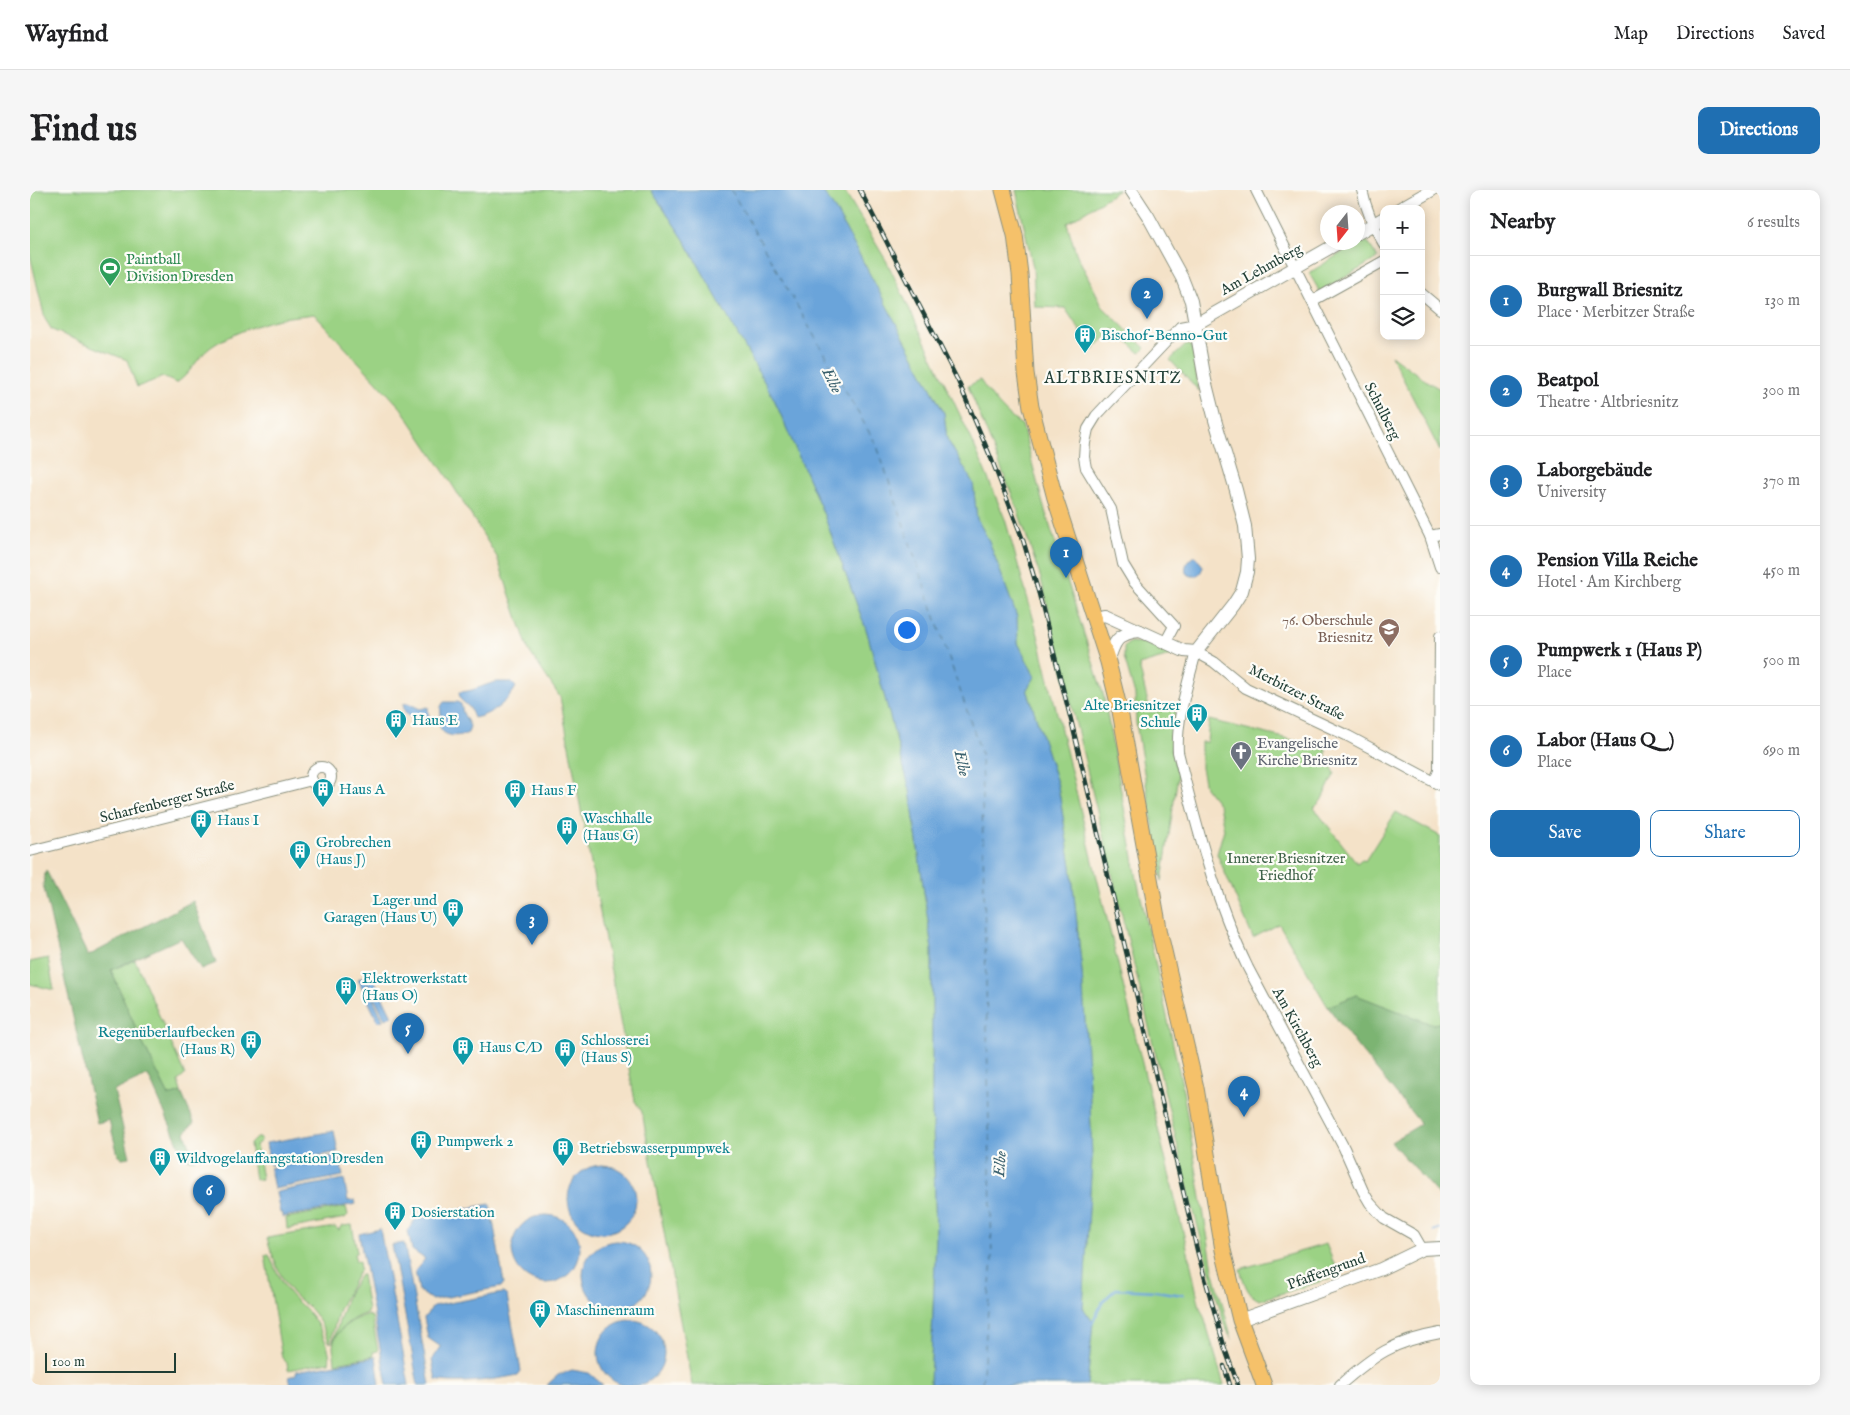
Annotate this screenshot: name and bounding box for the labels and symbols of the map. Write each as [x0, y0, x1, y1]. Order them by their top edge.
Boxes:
north arrow [1320, 205, 1365, 250]
street label: Am Lehmberg [1216, 239, 1306, 300]
place label: Paintball Division Dresden [126, 250, 234, 286]
sports icon: Paintball Division Dresden [98, 256, 122, 287]
pin: 2 [1131, 278, 1163, 319]
building icon: Bischof-Benno-Gut [1073, 323, 1097, 354]
place label: Bischof-Benno-Gut [1101, 326, 1228, 345]
water label: Elbe [816, 364, 846, 398]
district label: ALTBRIESNITZ [1043, 369, 1182, 389]
street label: Schulberg [1360, 379, 1406, 444]
pin: 1 [1050, 537, 1082, 578]
place label: 76. Oberschule Briesnitz [1282, 611, 1373, 647]
your location [894, 617, 920, 643]
school or university icon: 76. Oberschule Briesnitz [1377, 617, 1401, 648]
street label: Merbitzer Straße [1245, 660, 1348, 725]
place label: Alte Briesnitzer Schule [1082, 696, 1181, 732]
building icon: Alte Briesnitzer Schule [1185, 702, 1209, 733]
building icon: Haus E [384, 708, 408, 739]
place label: Haus E [412, 711, 458, 730]
place label: Evangelische Kirche Briesnitz [1257, 734, 1358, 770]
church icon: Evangelische Kirche Briesnitz [1229, 740, 1253, 771]
water label: Elbe [948, 748, 974, 779]
street label: Scharfenberger Straße [98, 776, 236, 827]
building icon: Haus A [311, 777, 335, 808]
building icon: Haus F [503, 778, 527, 809]
place label: Haus A [339, 780, 386, 799]
place label: Haus F [531, 781, 577, 800]
building icon: Haus I [189, 808, 213, 839]
place label: Waschhalle (Haus G) [583, 809, 652, 845]
place label: Haus I [217, 811, 260, 830]
building icon: Waschhalle (Haus G) [555, 815, 579, 846]
place label: Grobrechen (Haus J) [316, 833, 391, 869]
building icon: Grobrechen (Haus J) [288, 839, 312, 870]
park label: Innerer Briesnitzer Friedhof [1227, 849, 1346, 885]
place label: Lager und Garagen (Haus U) [324, 891, 438, 927]
building icon: Lager und Garagen (Haus U) [441, 897, 465, 928]
pin: 3 [516, 904, 548, 945]
place label: Elektrowerkstatt (Haus O) [362, 969, 467, 1005]
building icon: Elektrowerkstatt (Haus O) [334, 975, 358, 1006]
street label: Am Kirchberg [1267, 983, 1328, 1071]
pin: 5 [392, 1013, 424, 1054]
place label: Regenüberlaufbecken (Haus R) [98, 1023, 235, 1059]
building icon: Regenüberlaufbecken (Haus R) [239, 1029, 263, 1060]
place label: Schlosserei (Haus S) [581, 1031, 649, 1067]
building icon: Haus C/D [451, 1035, 475, 1066]
building icon: Schlosserei (Haus S) [553, 1037, 577, 1068]
place label: Haus C/D [479, 1038, 543, 1057]
pin: 4 [1228, 1076, 1260, 1117]
building icon: Pumpwerk 2 [409, 1129, 433, 1160]
place label: Pumpwerk 2 [437, 1132, 513, 1151]
building icon: Betriebswasserpumpwek [551, 1136, 575, 1167]
place label: Betriebswasserpumpwek [579, 1139, 731, 1158]
building icon: Wildvogelauffangstation Dresden [148, 1146, 172, 1177]
place label: Wildvogelauffangstation Dresden [176, 1149, 384, 1168]
water label: Elbe [990, 1150, 1012, 1179]
pin: 6 [193, 1175, 225, 1216]
building icon: Dosierstation [383, 1200, 407, 1231]
place label: Dosierstation [411, 1203, 495, 1222]
street label: Pfaffengrund [1284, 1248, 1369, 1294]
building icon: Maschinenraum [528, 1298, 552, 1329]
place label: Maschinenraum [556, 1301, 655, 1320]
scale bar [45, 1350, 176, 1373]

